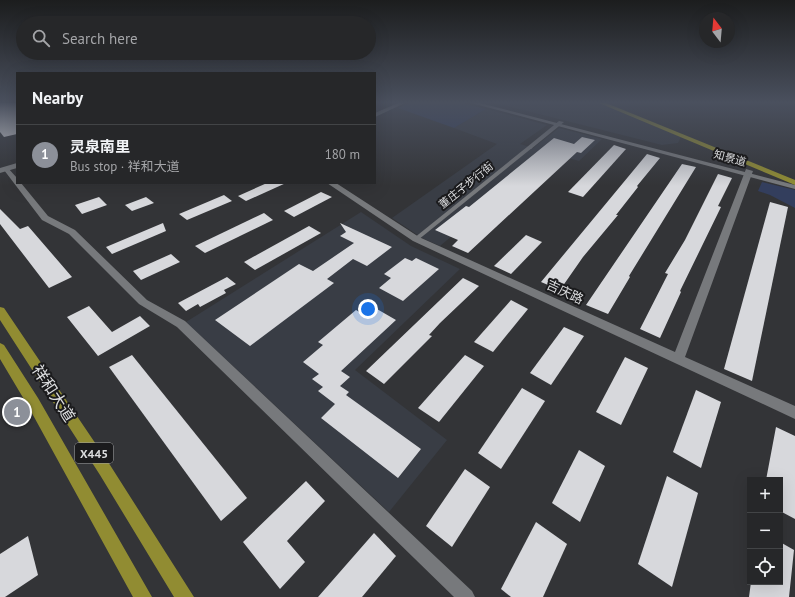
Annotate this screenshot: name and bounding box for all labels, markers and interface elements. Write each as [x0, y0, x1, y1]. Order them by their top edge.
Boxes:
north arrow [699, 12, 735, 48]
search box [16, 16, 376, 60]
icon: search [30, 27, 52, 49]
text: Search here [62, 29, 138, 48]
text: Nearby [32, 87, 83, 109]
text: 灵泉南里 [70, 137, 130, 156]
text: 1 [41, 146, 49, 163]
text: 180 m [325, 146, 360, 163]
street label: 知景道 [712, 147, 748, 169]
text: Bus stop · 祥和大道 [70, 158, 180, 175]
street label: 董庄子步行街 [436, 159, 496, 211]
street label: 吉庆路 [544, 276, 586, 308]
your location [358, 299, 378, 319]
street label: 祥和大道 [28, 361, 80, 425]
pin: 1 [4, 397, 30, 427]
road number: X445 [75, 443, 113, 463]
map controls [747, 477, 783, 585]
button: + [747, 477, 783, 513]
button: − [747, 513, 783, 549]
button: locate [747, 549, 783, 585]

